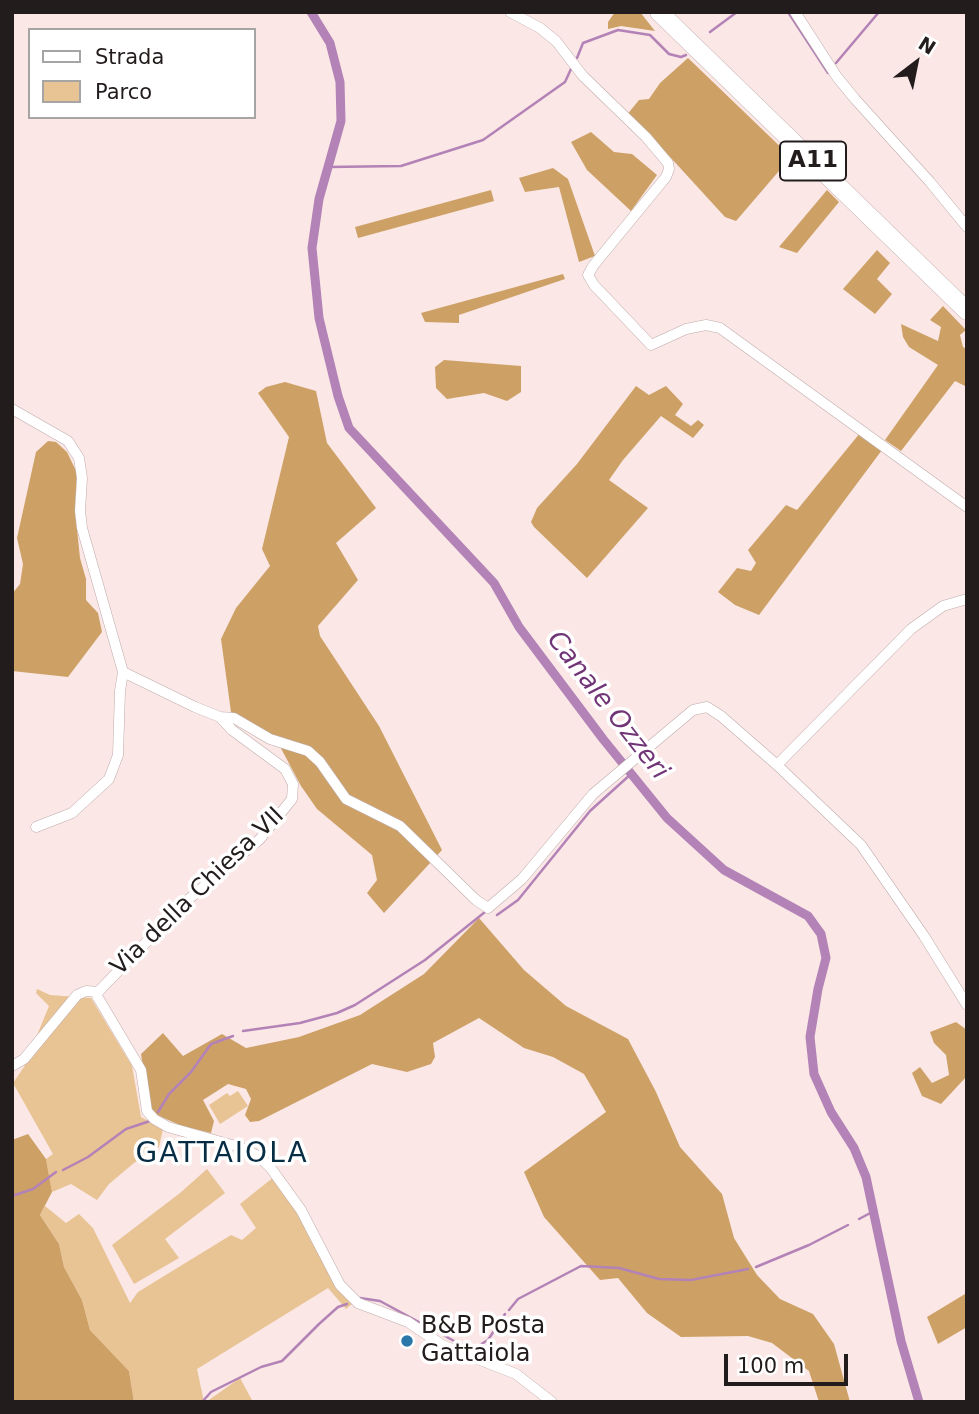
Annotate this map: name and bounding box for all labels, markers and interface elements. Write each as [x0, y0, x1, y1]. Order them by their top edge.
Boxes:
legend [28, 28, 256, 119]
north arrow [881, 28, 951, 98]
text: N [915, 32, 940, 59]
text: Strada [95, 45, 164, 69]
text: Parco [95, 80, 152, 104]
road number: A11 [780, 142, 846, 180]
water label: Canale Ozzeri [539, 626, 675, 786]
street label: Via della Chiesa VII [105, 802, 291, 982]
district label: GATTAIOLA [137, 1138, 307, 1172]
place label: B&B Posta Gattaiola [421, 1313, 545, 1369]
marker: B&B Posta Gattaiola [399, 1333, 415, 1349]
scale bar [727, 1340, 851, 1384]
text: 100 m [737, 1354, 804, 1378]

